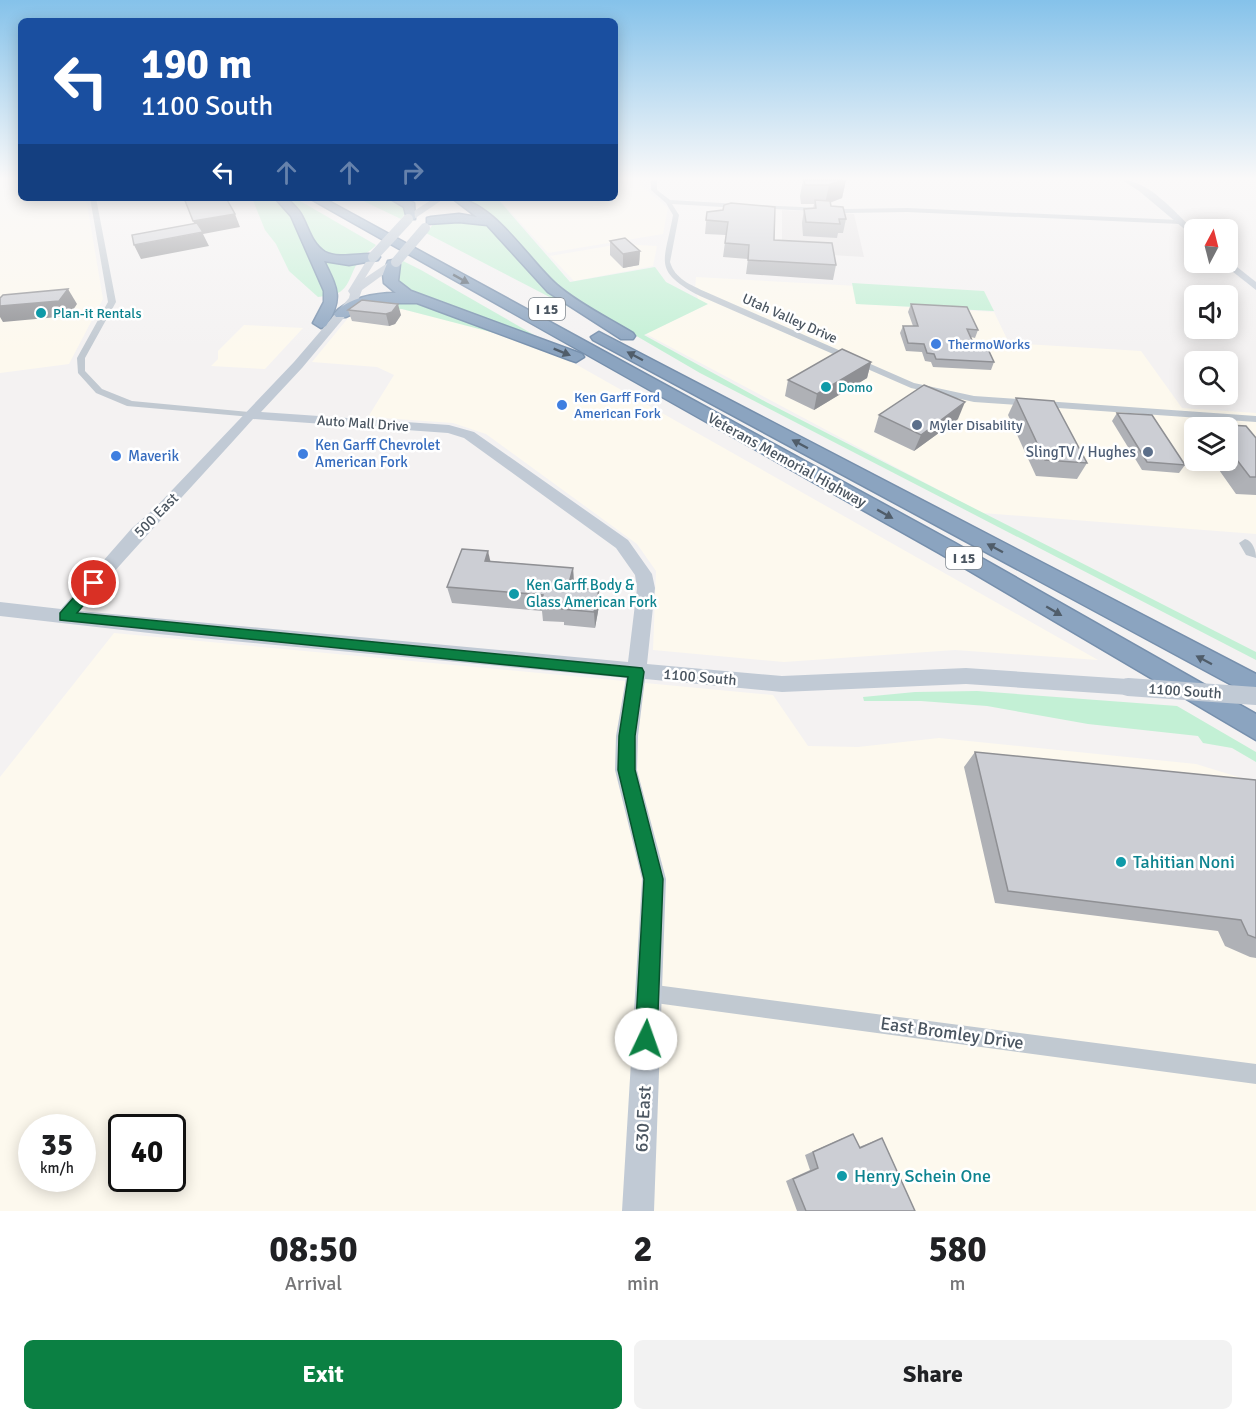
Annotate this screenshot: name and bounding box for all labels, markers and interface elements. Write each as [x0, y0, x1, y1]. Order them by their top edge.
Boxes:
text: 190 m [141, 39, 252, 90]
icon: left [42, 42, 120, 120]
text: 1100 South [141, 90, 273, 123]
icon: left [207, 156, 240, 189]
icon: ahead [270, 156, 303, 189]
icon: ahead [333, 156, 366, 189]
icon: right [396, 156, 429, 189]
north arrow [1184, 219, 1238, 273]
map controls [1184, 219, 1238, 471]
one-way arrow [453, 274, 470, 284]
button: sound [1184, 285, 1238, 339]
street label: Utah Valley Drive [740, 290, 840, 347]
road number: I 15 [529, 298, 565, 320]
place label: Plan-it Rentals [53, 305, 142, 322]
marker: Plan-it Rentals [34, 306, 48, 320]
place label: ThermoWorks [948, 336, 1030, 353]
marker: ThermoWorks [929, 337, 943, 351]
one-way arrow [553, 347, 571, 357]
one-way arrow [626, 351, 643, 361]
button: search [1184, 351, 1238, 405]
place label: Domo [838, 379, 873, 396]
marker: Domo [819, 380, 833, 394]
place label: Ken Garff Ford American Fork [574, 389, 661, 422]
marker: Ken Garff Ford American Fork [555, 398, 569, 412]
street label: Veterans Memorial Highway [704, 409, 870, 511]
street label: Auto Mall Drive [316, 412, 409, 435]
place label: Myler Disability [929, 417, 1023, 434]
button: layers [1184, 417, 1238, 471]
marker: Myler Disability [910, 418, 924, 432]
place label: Ken Garff Chevrolet American Fork [315, 436, 440, 471]
one-way arrow [791, 439, 808, 449]
place label: SlingTV / Hughes [1026, 443, 1136, 461]
marker: SlingTV / Hughes [1141, 445, 1155, 459]
place label: Maverik [128, 447, 179, 465]
marker: Ken Garff Chevrolet American Fork [296, 447, 310, 461]
marker: Maverik [109, 449, 123, 463]
street label: 500 East [130, 489, 182, 541]
one-way arrow [877, 509, 894, 519]
one-way arrow [987, 543, 1004, 553]
road number: I 15 [946, 547, 982, 569]
pin [68, 557, 119, 608]
icon: arrive [77, 566, 110, 599]
place label: Ken Garff Body & Glass American Fork [526, 576, 657, 611]
marker: Ken Garff Body & Glass American Fork [507, 587, 521, 601]
one-way arrow [1046, 605, 1062, 616]
one-way arrow [1196, 655, 1213, 665]
street label: 1100 South [663, 665, 737, 689]
street label: 1100 South [1148, 679, 1222, 703]
place label: Tahitian Noni [1133, 851, 1235, 873]
marker: Tahitian Noni [1114, 855, 1128, 869]
position arrow [614, 1007, 678, 1071]
street label: East Bromley Drive [879, 1012, 1025, 1054]
street label: 630 East [630, 1085, 656, 1153]
speed limit sign: 40 [108, 1114, 186, 1192]
text: 35 [41, 1127, 73, 1164]
text: km/h [40, 1159, 74, 1177]
place label: Henry Schein One [854, 1165, 991, 1187]
marker: Henry Schein One [835, 1169, 849, 1183]
text: 08:50 [269, 1227, 358, 1272]
text: 2 [633, 1227, 653, 1272]
text: 580 [928, 1227, 987, 1272]
text: Arrival [285, 1271, 342, 1296]
text: min [627, 1271, 659, 1296]
text: m [950, 1271, 966, 1296]
button: Exit [24, 1340, 622, 1409]
button: Share [634, 1340, 1232, 1409]

